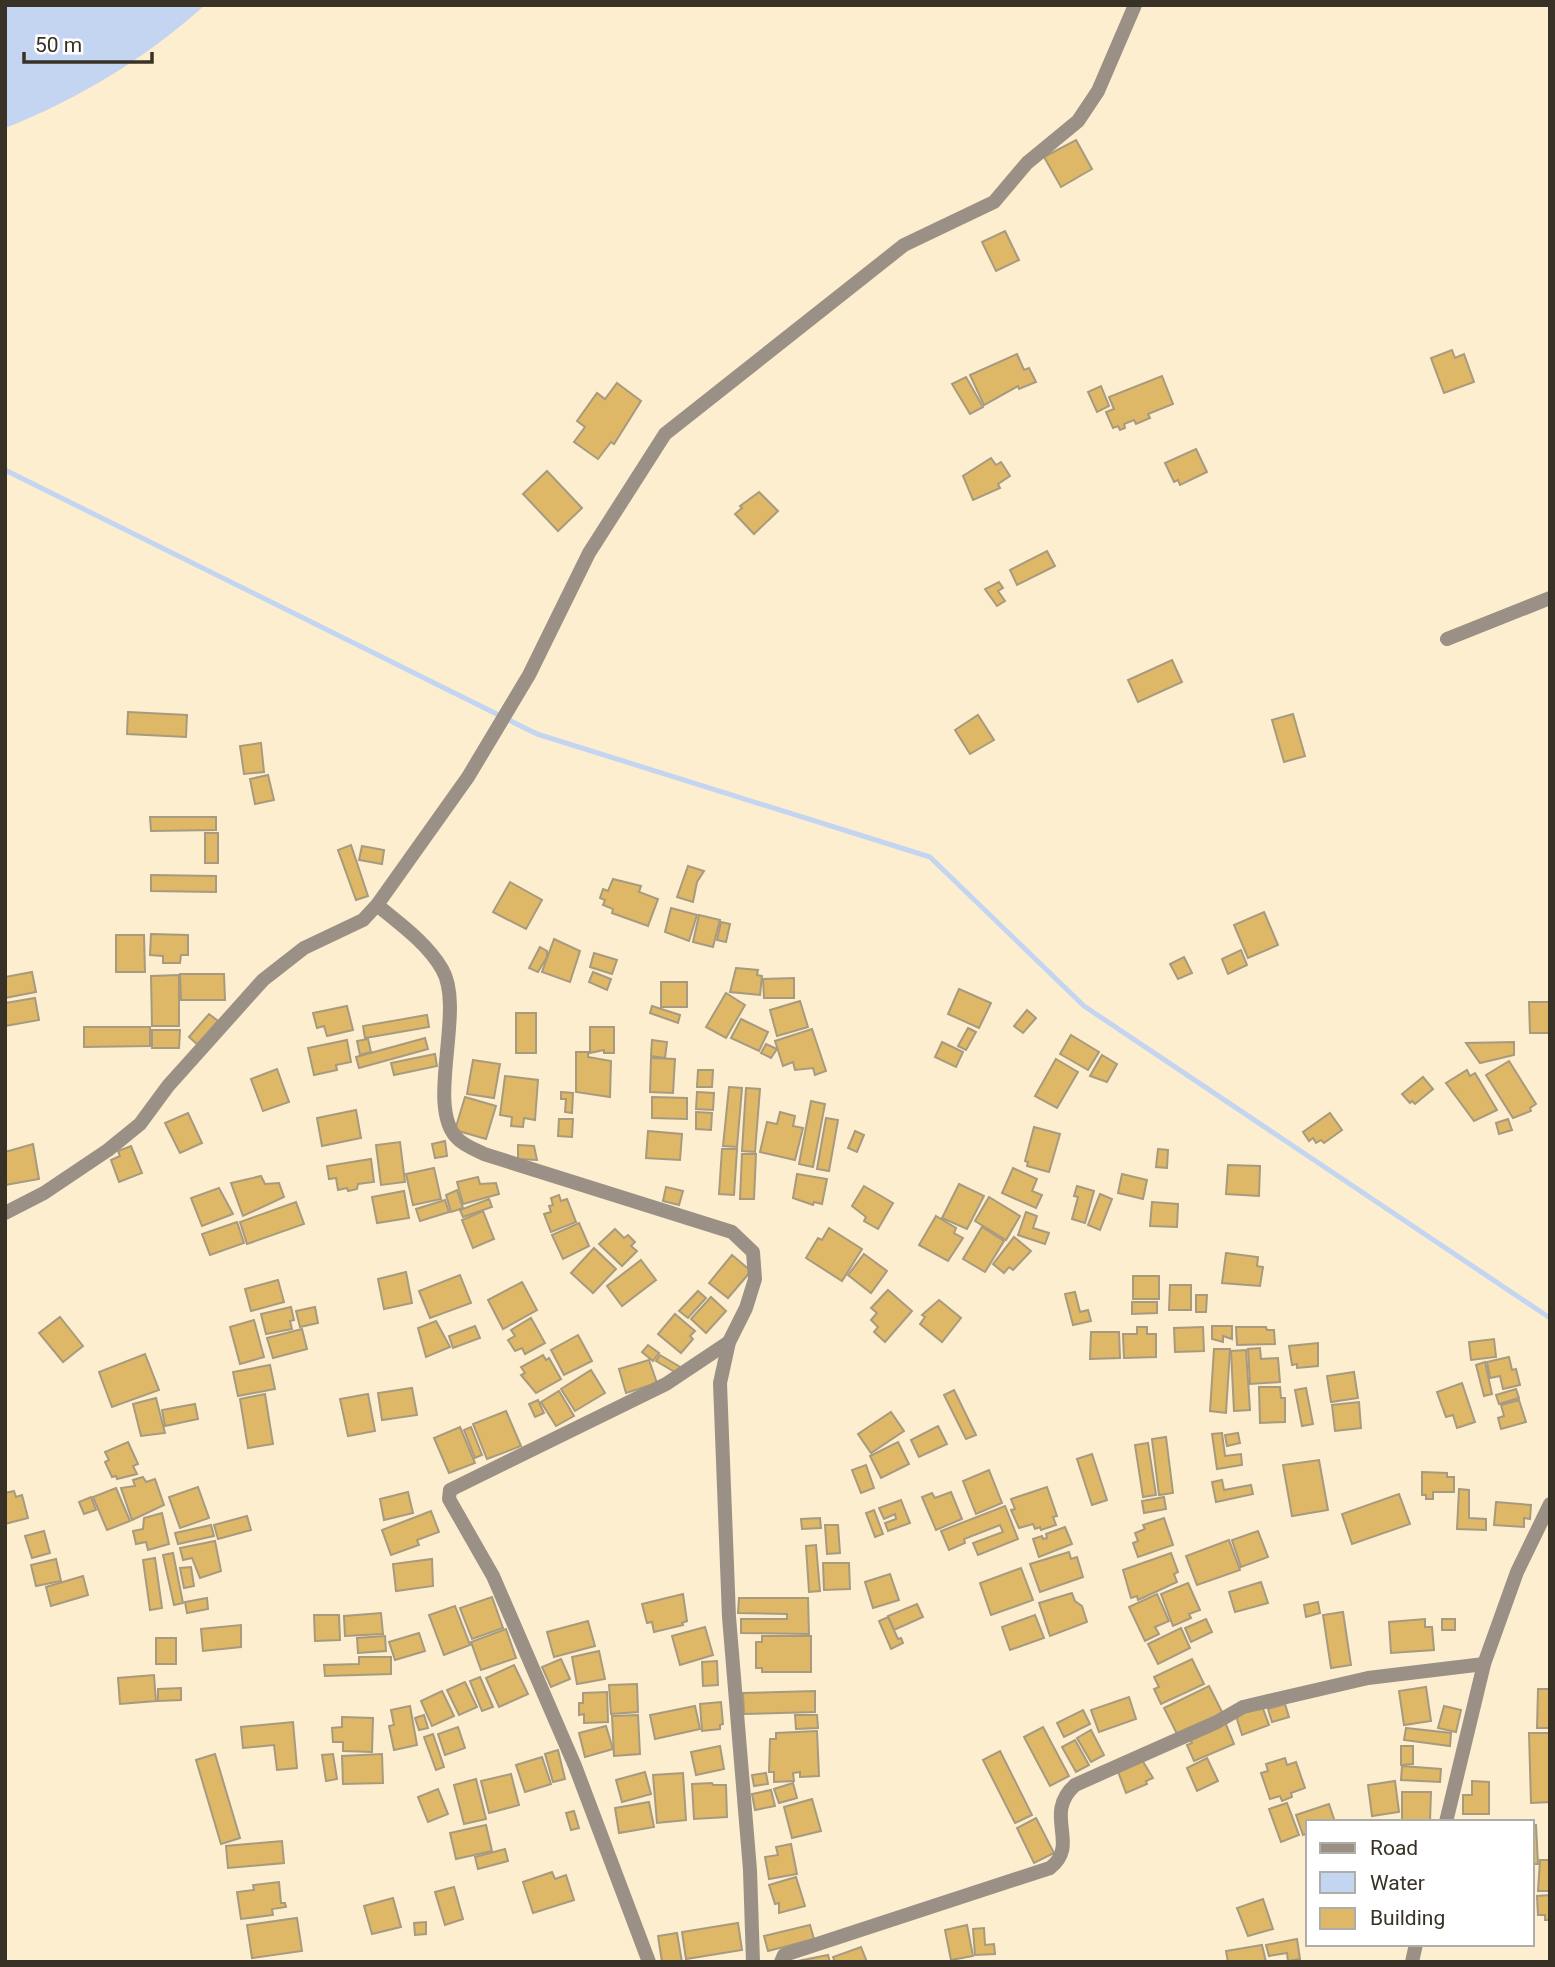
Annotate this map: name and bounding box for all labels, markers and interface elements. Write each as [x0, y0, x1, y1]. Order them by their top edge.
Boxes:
scale bar [24, 21, 152, 65]
text: 50 m [35, 33, 82, 57]
legend [1306, 1820, 1534, 1946]
text: Road [1370, 1836, 1418, 1860]
text: Water [1370, 1871, 1425, 1895]
text: Building [1370, 1906, 1445, 1930]

